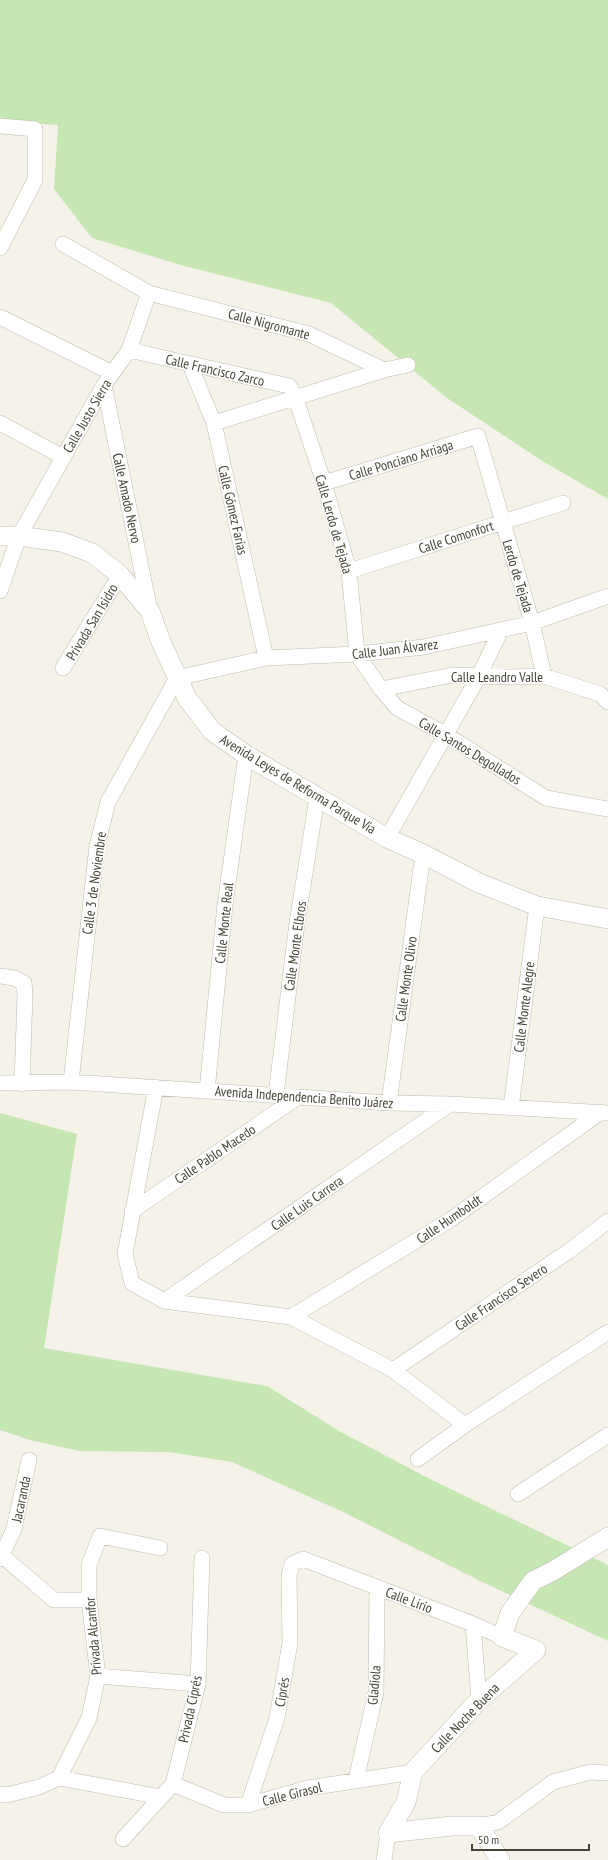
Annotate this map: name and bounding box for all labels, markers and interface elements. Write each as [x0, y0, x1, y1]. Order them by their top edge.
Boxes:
street label: Calle Nigromante [226, 304, 312, 344]
street label: Calle Francisco Zarco [164, 350, 266, 390]
street label: Calle Justo Sierra [59, 376, 115, 456]
street label: Calle Ponciano Arriaga [347, 436, 455, 484]
street label: Calle Amado Nervo [109, 451, 145, 545]
street label: Calle Gómez Farías [214, 464, 252, 557]
street label: Calle Lerdo de Tejada [311, 472, 357, 576]
street label: Calle Comonfort [416, 516, 496, 558]
street label: Lerdo de Tejada [498, 537, 538, 615]
street label: Privada San Isidro [62, 580, 122, 664]
street label: Calle Juan Álvarez [351, 635, 439, 663]
street label: Calle Leandro Valle [451, 668, 543, 686]
street label: Calle Santos Degollados [415, 713, 525, 789]
street label: Avenida Leyes de Reforma Parque Vía [217, 730, 379, 838]
street label: Calle 3 de Noviembre [78, 830, 110, 936]
street label: Calle Monte Real [211, 881, 237, 964]
street label: Calle Monte Elbros [280, 900, 310, 992]
street label: Calle Monte Olivo [391, 935, 421, 1023]
street label: Calle Monte Alegre [509, 960, 539, 1054]
street label: Avenida Independencia Benito Juárez [214, 1082, 394, 1112]
street label: Calle Pablo Macedo [171, 1120, 259, 1188]
street label: Calle Luis Carrera [267, 1171, 347, 1235]
street label: Calle Humboldt [413, 1190, 485, 1247]
street label: Calle Francisco Severo [451, 1259, 551, 1335]
street label: Jacaranda [7, 1474, 35, 1525]
street label: Calle Lirio [383, 1583, 435, 1617]
street label: Privada Alcanfor [81, 1596, 105, 1676]
street label: Gladiola [363, 1664, 385, 1706]
street label: Privada Ciprés [174, 1673, 206, 1744]
street label: Ciprés [271, 1676, 293, 1708]
street label: Calle Noche Buena [427, 1679, 503, 1757]
street label: Calle Girasol [260, 1778, 324, 1810]
scale bar [472, 1826, 589, 1852]
text: 50 m [478, 1832, 499, 1847]

